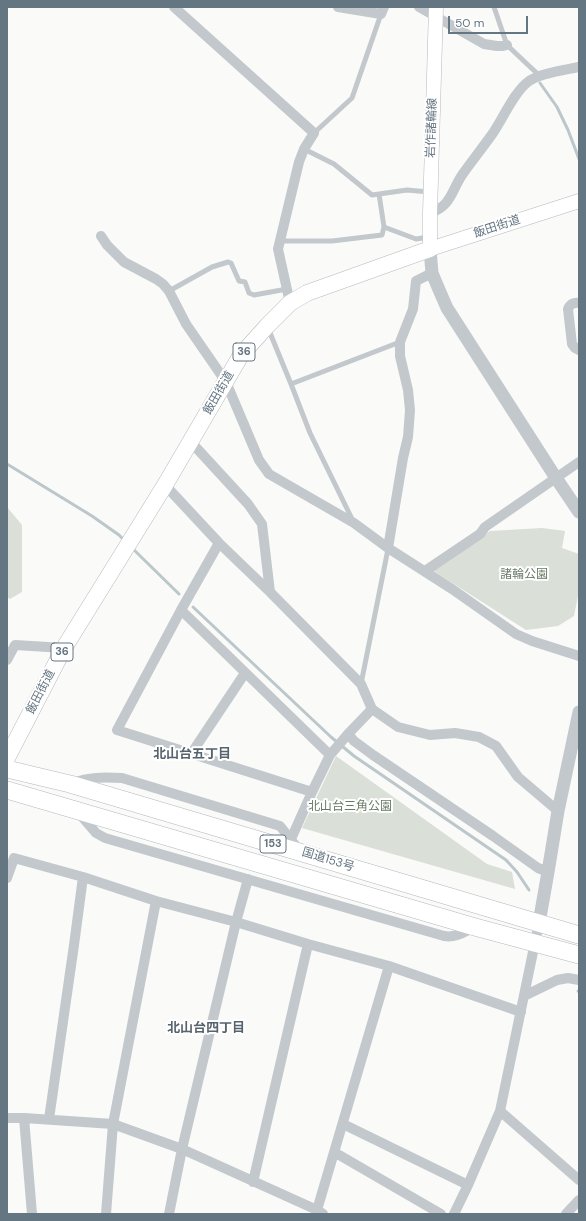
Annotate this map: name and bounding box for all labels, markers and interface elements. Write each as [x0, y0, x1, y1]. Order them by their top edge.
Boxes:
scale bar [450, 8, 530, 34]
text: 50 m [455, 15, 484, 31]
street label: 岩作諸輪線 [424, 98, 440, 158]
street label: 飯田街道 [472, 213, 522, 241]
road number: 36 [233, 343, 255, 361]
street label: 飯田街道 [201, 369, 237, 417]
park label: 諸輪公園 [500, 568, 548, 582]
road number: 36 [51, 643, 73, 661]
street label: 飯田街道 [24, 667, 58, 717]
district label: 北山台五丁目 [153, 747, 231, 763]
park label: 北山台三角公園 [308, 800, 392, 814]
road number: 153 [260, 835, 286, 853]
street label: 国道153号 [300, 845, 356, 875]
district label: 北山台四丁目 [167, 1021, 245, 1037]

